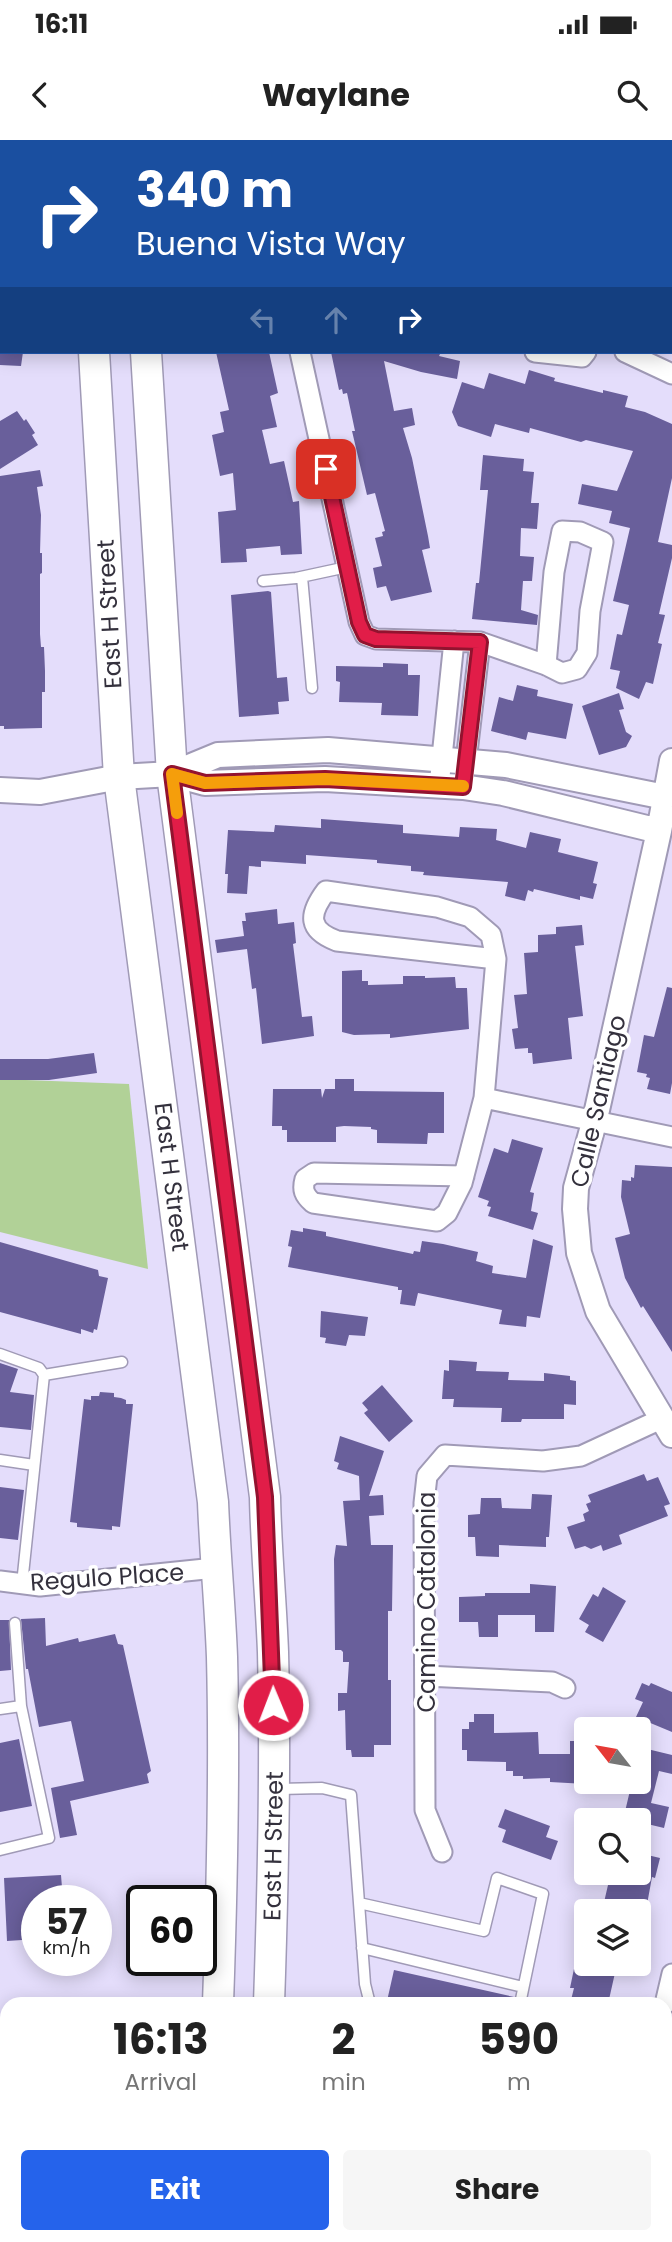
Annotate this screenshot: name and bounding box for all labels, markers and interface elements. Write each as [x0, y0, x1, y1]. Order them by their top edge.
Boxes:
text: 16:11 [35, 6, 88, 42]
text: Waylane [262, 72, 410, 117]
icon: back [21, 76, 59, 114]
icon: search [613, 76, 651, 114]
text: 340 m [136, 156, 293, 224]
icon: right [21, 168, 112, 259]
text: Buena Vista Way [136, 221, 406, 266]
icon: left [244, 301, 282, 339]
icon: ahead [317, 301, 355, 339]
icon: right [390, 301, 428, 339]
pin [296, 439, 356, 499]
icon: arrive [307, 450, 345, 488]
street label: East H Street [89, 538, 129, 690]
street label: Calle Santiago [562, 1012, 634, 1190]
street label: East H Street [147, 1101, 197, 1253]
street label: Camino Catalonia [410, 1492, 443, 1712]
street label: Regulo Place [29, 1555, 185, 1599]
position arrow [236, 1668, 310, 1742]
north arrow [574, 1717, 651, 1794]
map controls [574, 1717, 651, 1976]
street label: East H Street [255, 1771, 291, 1921]
button: search [574, 1808, 651, 1885]
speed limit sign: 60 [126, 1885, 217, 1976]
text: 57 [46, 1897, 87, 1946]
button: layers [574, 1899, 651, 1976]
text: km/h [43, 1935, 90, 1960]
text: 16:13 [113, 2010, 209, 2069]
text: 2 [332, 2010, 356, 2069]
text: 590 [479, 2010, 559, 2069]
text: Arrival [125, 2066, 197, 2098]
text: min [322, 2066, 366, 2098]
text: m [507, 2066, 531, 2098]
button: Exit [21, 2150, 329, 2230]
button: Share [343, 2150, 651, 2230]

